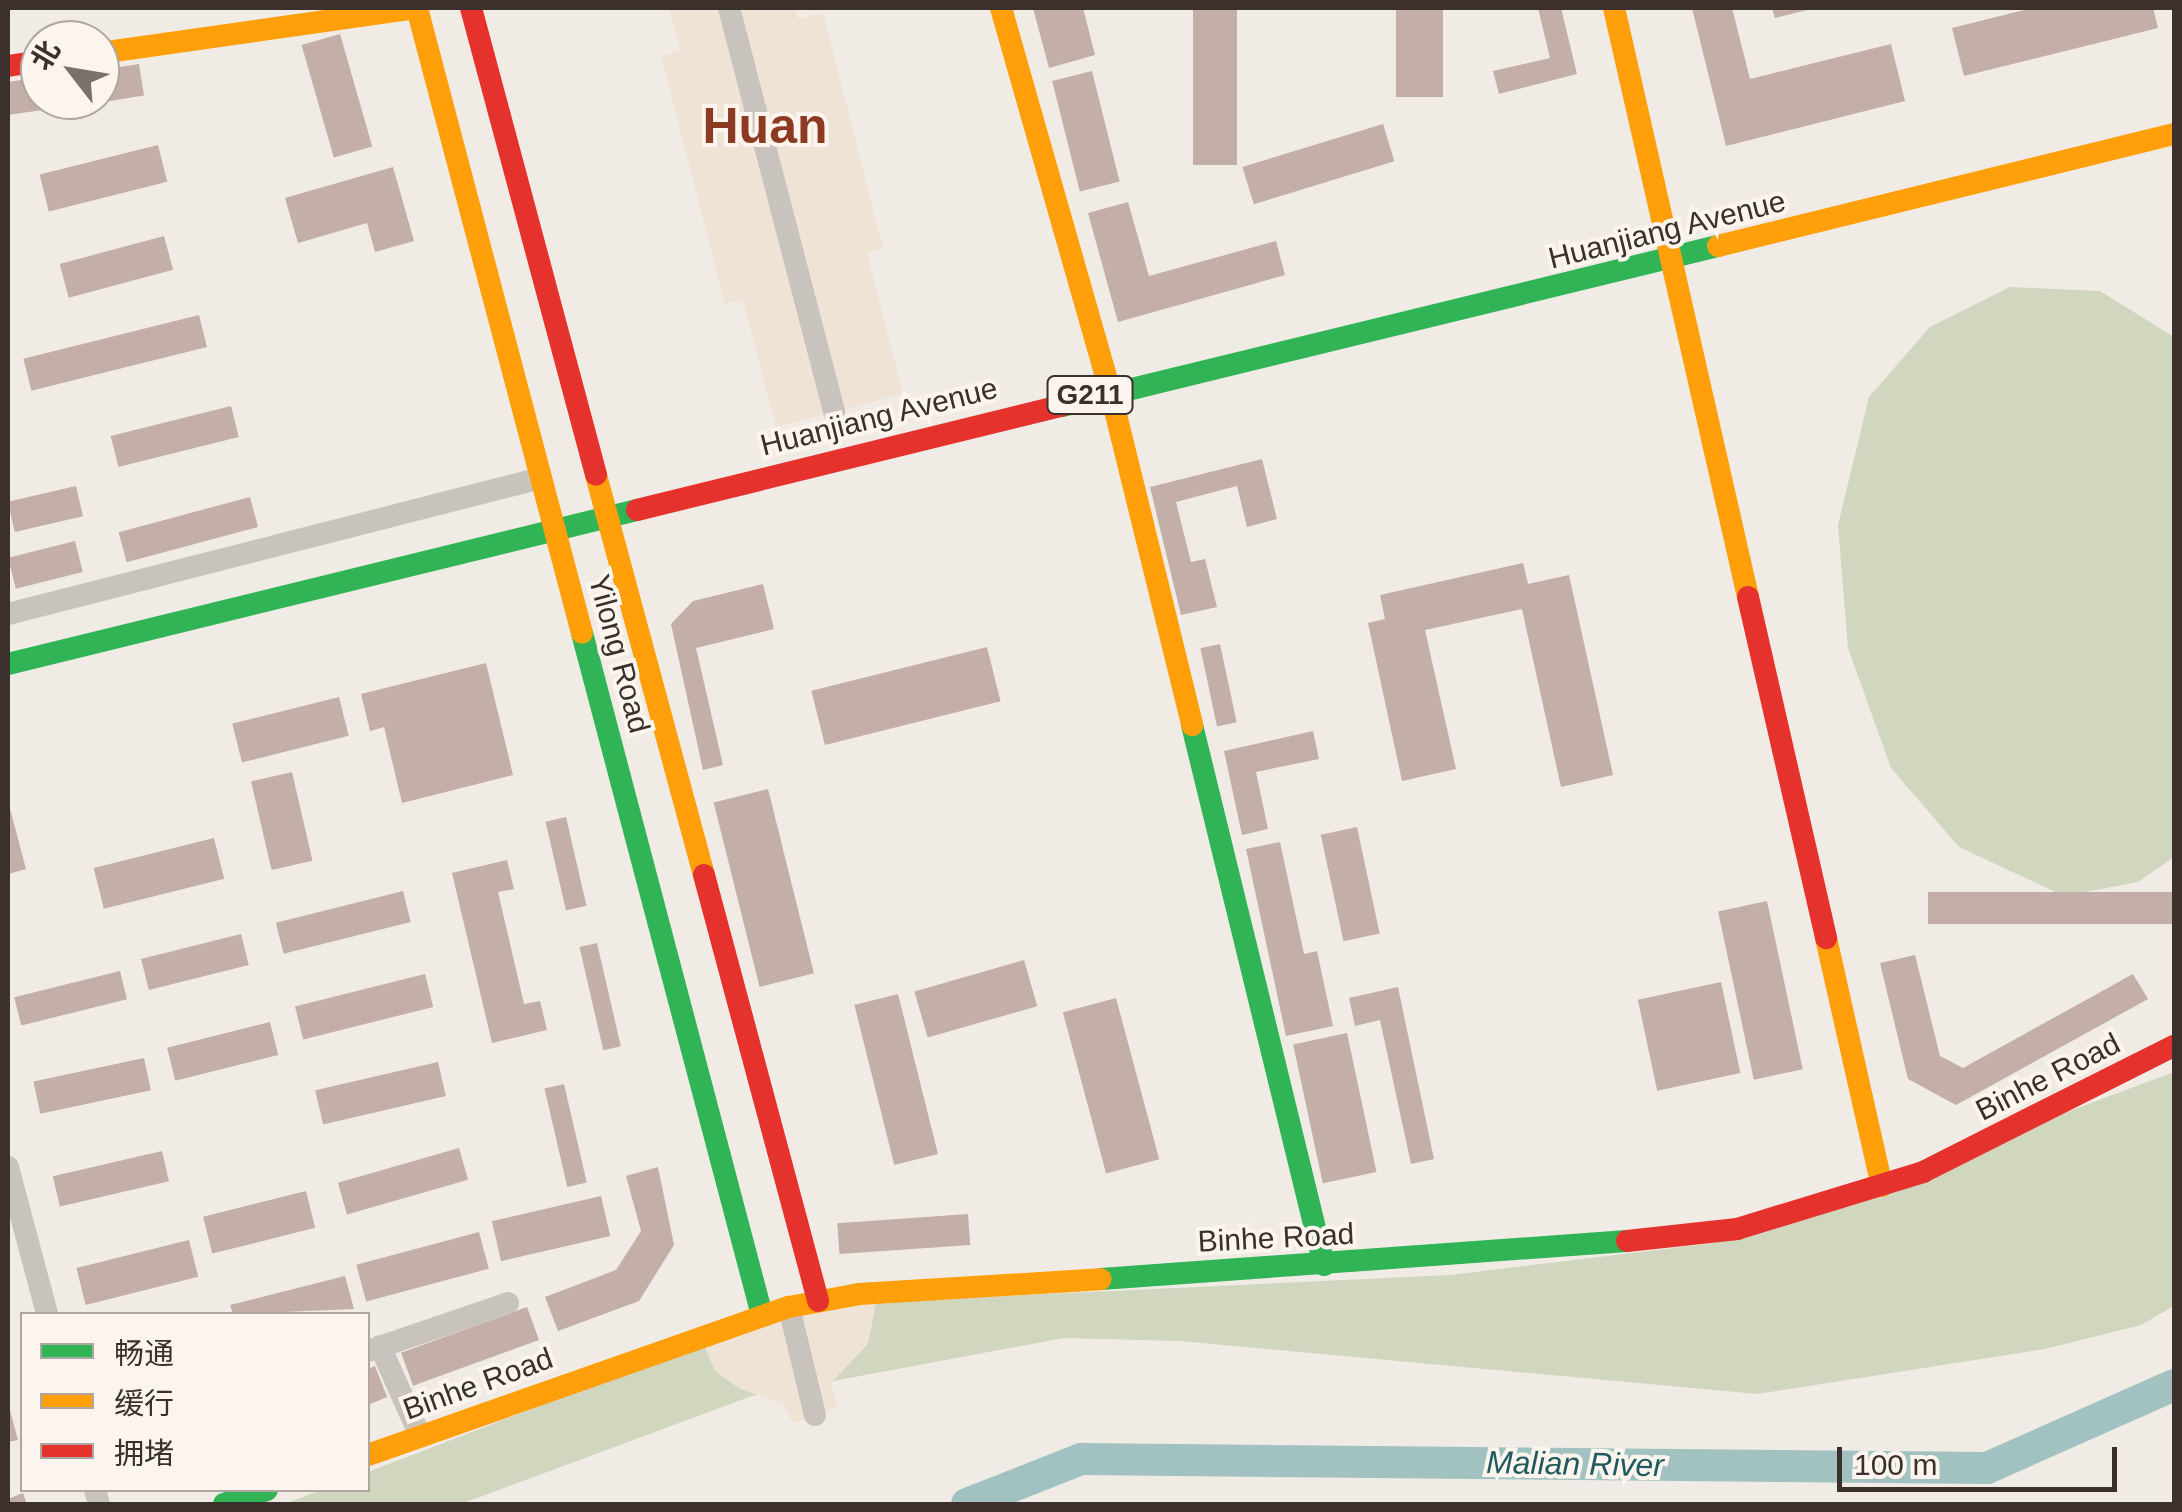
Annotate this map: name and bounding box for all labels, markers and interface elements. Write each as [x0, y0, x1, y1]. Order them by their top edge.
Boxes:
north arrow [20, 20, 120, 120]
text: 北 [25, 35, 66, 75]
district label: Huan [702, 97, 828, 157]
street label: Huanjiang Avenue [1544, 183, 1790, 277]
street label: Huanjiang Avenue [756, 370, 1002, 464]
road number: G211 [1045, 372, 1135, 418]
street label: Yilong Road [581, 571, 657, 737]
street label: Binhe Road [1970, 1025, 2126, 1129]
street label: Binhe Road [1197, 1216, 1355, 1260]
legend [20, 1312, 370, 1492]
text: 畅通 [114, 1337, 174, 1370]
street label: Binhe Road [398, 1340, 558, 1428]
text: 缓行 [114, 1387, 174, 1420]
scale bar [1842, 1427, 2122, 1489]
text: 拥堵 [114, 1437, 174, 1470]
water label: Malian River [1486, 1443, 1664, 1485]
text: 100 m [1854, 1448, 1937, 1481]

